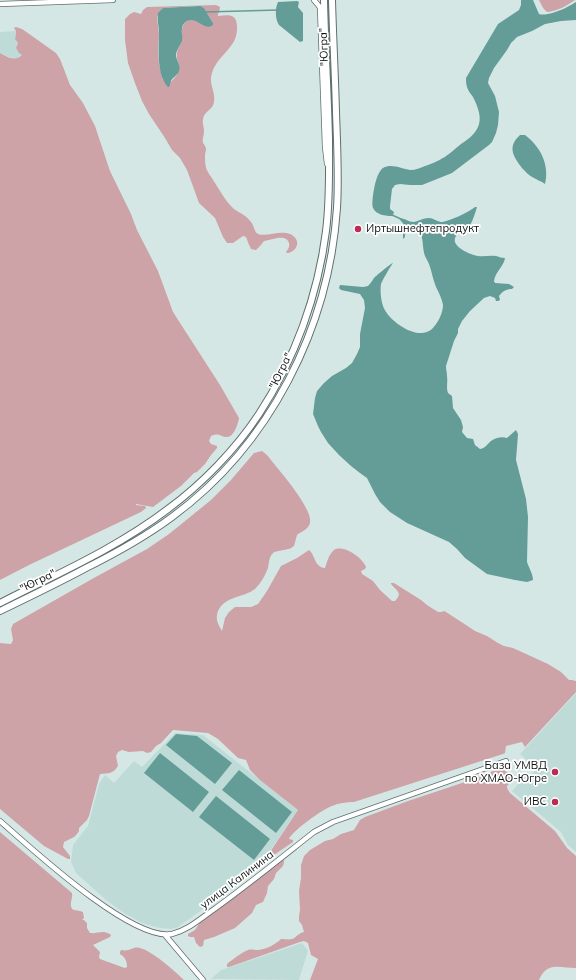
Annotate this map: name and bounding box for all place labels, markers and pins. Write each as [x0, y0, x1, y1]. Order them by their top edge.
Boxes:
place label: Иртышнефтепродукт [366, 222, 479, 236]
marker: Иртышнефтепродукт [353, 224, 363, 234]
place label: База УМВД по ХМАО-Югре [465, 759, 547, 785]
marker: База УМВД по ХМАО-Югре [550, 767, 560, 777]
place label: ИВС [524, 795, 547, 809]
marker: ИВС [550, 797, 560, 807]

